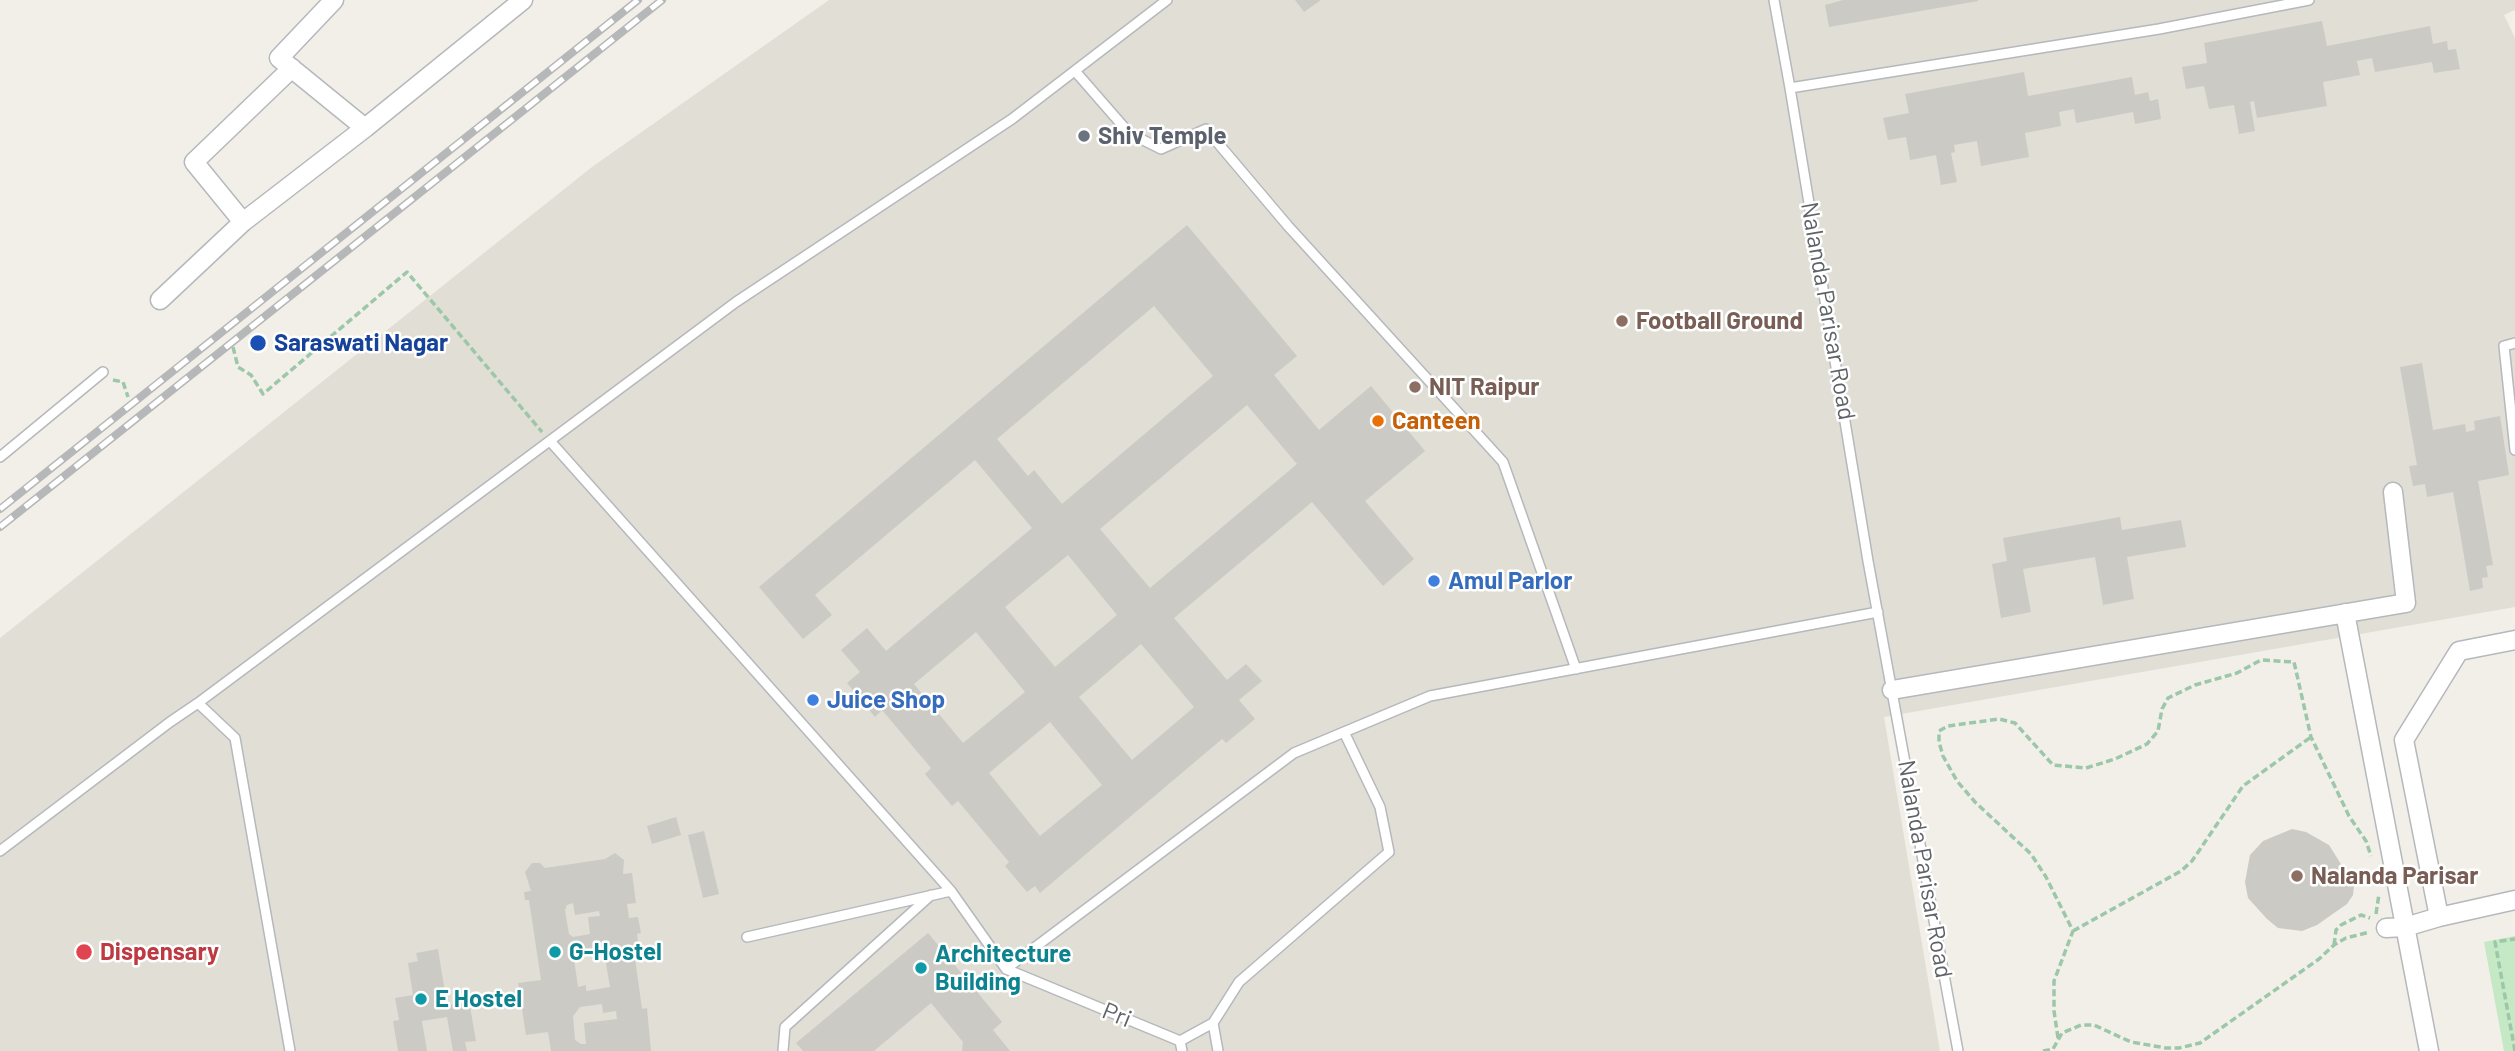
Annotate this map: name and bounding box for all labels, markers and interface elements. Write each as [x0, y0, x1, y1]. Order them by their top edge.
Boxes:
place label: Shiv Temple [1098, 122, 1227, 150]
marker: Shiv Temple [1076, 128, 1092, 144]
street label: Nalanda Parisar Road [1795, 200, 1861, 422]
place label: Football Ground [1636, 307, 1803, 335]
marker: Football Ground [1614, 313, 1630, 329]
place label: Saraswati Nagar [274, 329, 448, 357]
marker: Saraswati Nagar [248, 333, 268, 353]
place label: NIT Raipur [1429, 373, 1540, 401]
marker: NIT Raipur [1407, 379, 1423, 395]
place label: Canteen [1392, 407, 1481, 435]
marker: Canteen [1370, 413, 1386, 429]
place label: Amul Parlor [1448, 567, 1572, 595]
marker: Amul Parlor [1426, 573, 1442, 589]
place label: Juice Shop [827, 686, 945, 714]
marker: Juice Shop [805, 692, 821, 708]
street label: Nalanda Parisar Road [1892, 758, 1958, 980]
place label: Nalanda Parisar [2311, 862, 2478, 890]
marker: Nalanda Parisar [2289, 868, 2305, 884]
place label: Dispensary [100, 938, 219, 966]
place label: G-Hostel [569, 938, 662, 966]
place label: Architecture Building [935, 940, 1071, 996]
marker: Dispensary [74, 942, 94, 962]
marker: G-Hostel [547, 944, 563, 960]
marker: Architecture Building [913, 960, 929, 976]
place label: E Hostel [435, 985, 522, 1013]
marker: E Hostel [413, 991, 429, 1007]
street label: Pri [1098, 996, 1136, 1034]

